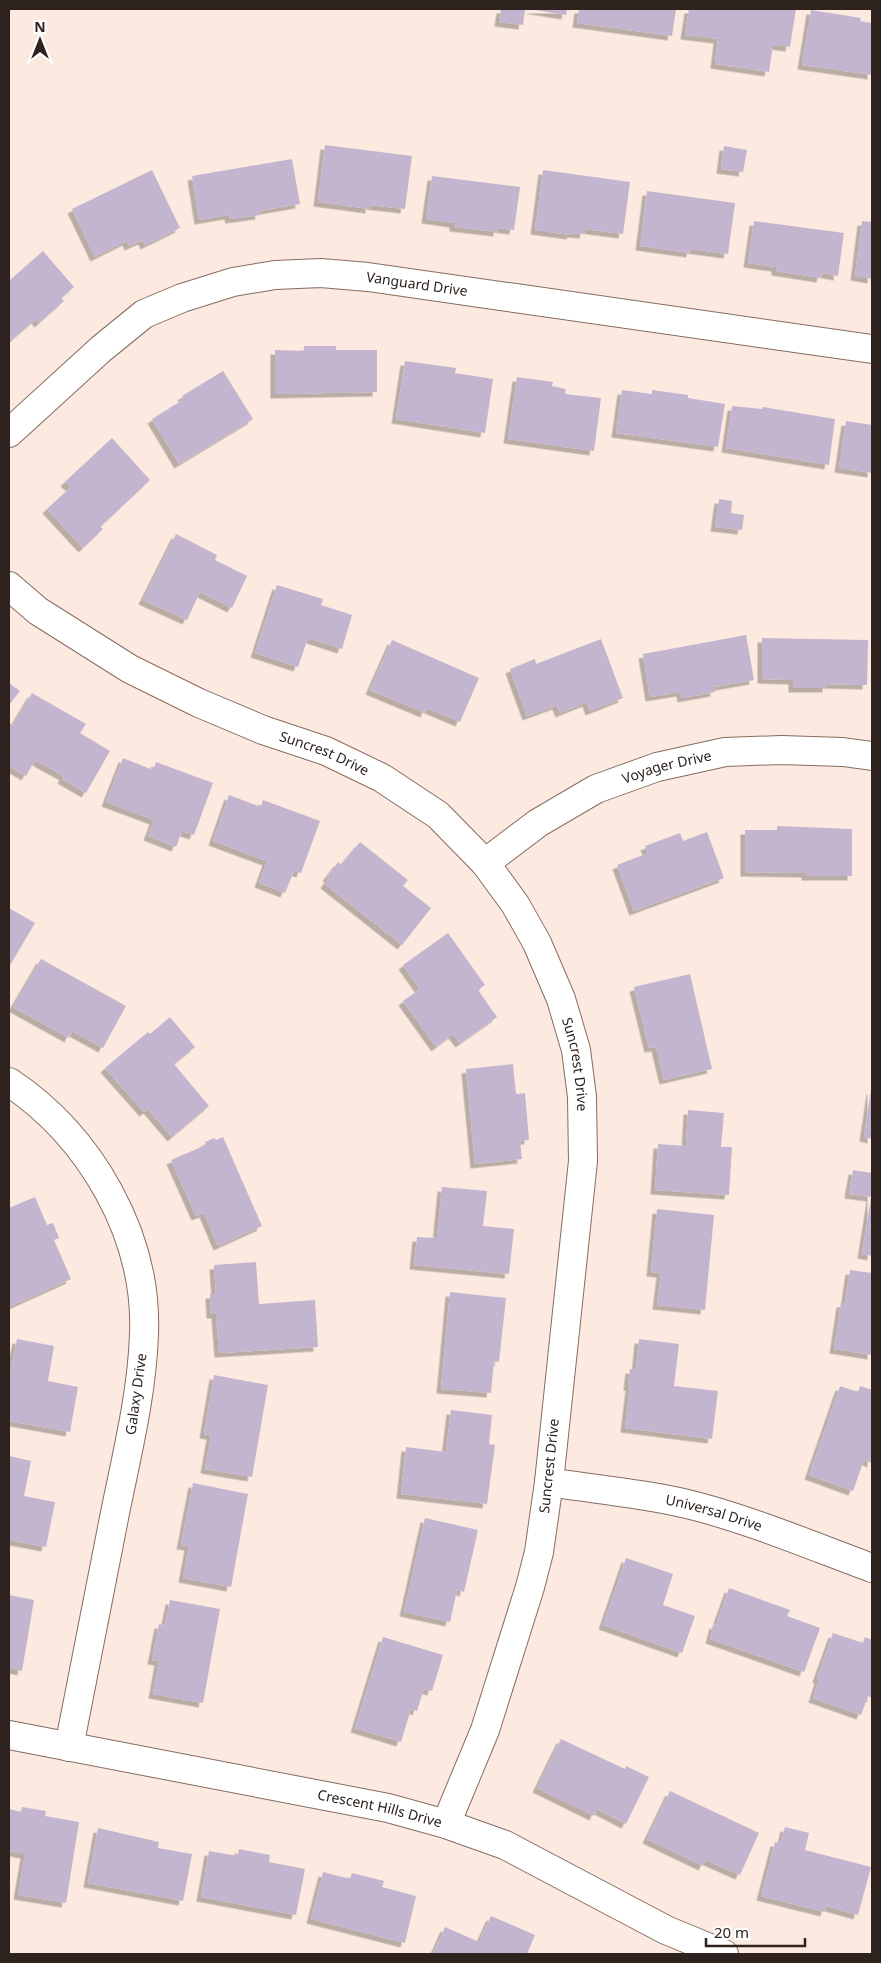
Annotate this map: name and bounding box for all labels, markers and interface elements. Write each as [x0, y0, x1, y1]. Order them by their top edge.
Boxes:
north arrow [15, 15, 65, 65]
text: N [34, 17, 46, 36]
street label: Vanguard Drive [365, 267, 469, 300]
street label: Suncrest Drive [277, 726, 373, 779]
street label: Voyager Drive [619, 745, 713, 788]
street label: Suncrest Drive [558, 1015, 592, 1112]
street label: Galaxy Drive [120, 1352, 151, 1436]
street label: Suncrest Drive [534, 1418, 563, 1514]
street label: Universal Drive [664, 1490, 765, 1535]
street label: Crescent Hills Drive [316, 1785, 444, 1832]
scale bar [706, 1916, 805, 1948]
text: 20 m [714, 1922, 749, 1942]

